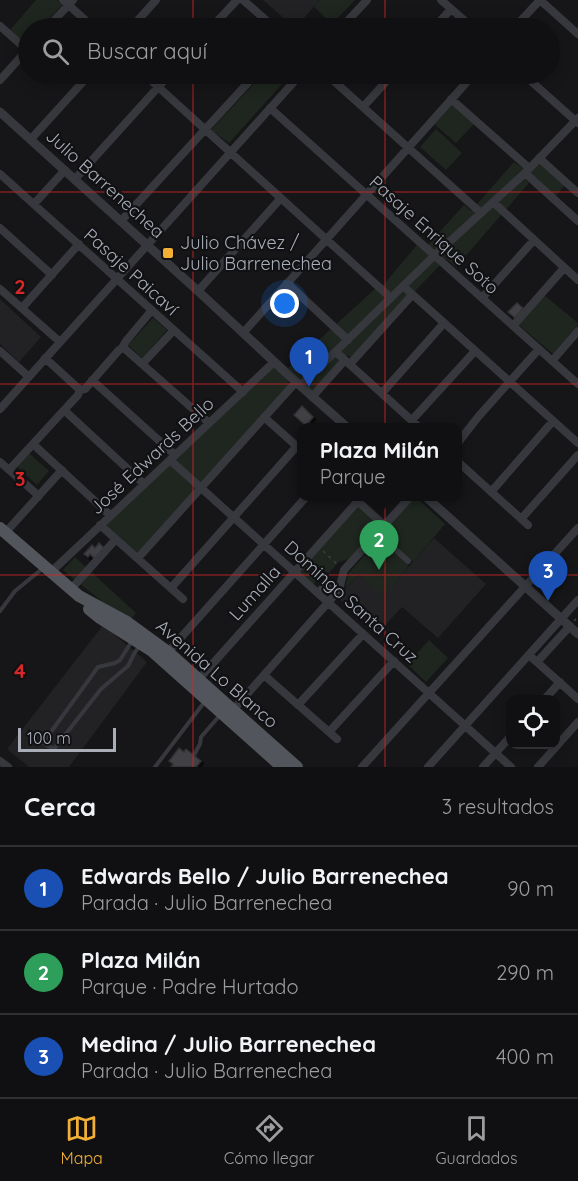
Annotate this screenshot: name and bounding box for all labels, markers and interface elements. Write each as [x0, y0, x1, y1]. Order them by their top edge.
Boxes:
search box [18, 18, 560, 84]
icon: search [39, 35, 72, 68]
text: Buscar aquí [87, 37, 207, 65]
street label: Julio Barrenechea [41, 124, 169, 243]
street label: Pasaje Enrique Soto [365, 170, 504, 299]
street label: Pasaje Paicaví [79, 223, 184, 320]
place label: Julio Chávez / Julio Barrenechea [180, 231, 332, 275]
marker: Julio Chávez / Julio Barrenechea [161, 246, 175, 260]
text: 2 [14, 274, 26, 299]
your location [270, 289, 299, 318]
pin: 1 [290, 338, 328, 387]
street label: José Edwards Bello [85, 392, 219, 519]
popup [297, 423, 462, 501]
text: Plaza Milán [320, 436, 439, 464]
text: Parque [320, 464, 386, 489]
text: 3 [15, 466, 25, 491]
pin: 2 [360, 520, 398, 570]
street label: Domingo Santa Cruz [280, 535, 423, 668]
pin: 3 [528, 552, 568, 601]
street label: Lumalla [224, 560, 285, 625]
street label: Avenida Lo Blanco [152, 614, 283, 733]
text: 4 [14, 658, 26, 683]
map controls [506, 695, 560, 749]
button: locate [506, 695, 560, 749]
scale bar [18, 725, 116, 752]
text: 100 m [27, 728, 71, 748]
text: Cerca [24, 790, 96, 823]
text: 3 resultados [442, 794, 554, 819]
text: Edwards Bello / Julio Barrenechea [81, 862, 449, 890]
text: 1 [40, 876, 47, 901]
text: 90 m [507, 876, 554, 901]
text: Parada · Julio Barrenechea [81, 890, 332, 915]
text: Plaza Milán [81, 946, 201, 974]
text: 2 [38, 960, 49, 985]
text: 290 m [496, 960, 554, 985]
text: Parque · Padre Hurtado [81, 974, 298, 999]
text: Medina / Julio Barrenechea [81, 1030, 376, 1058]
text: 3 [38, 1044, 49, 1069]
text: 400 m [496, 1044, 554, 1069]
text: Parada · Julio Barrenechea [81, 1058, 332, 1083]
tab: Mapa [61, 1112, 103, 1168]
tab: Cómo llegar [224, 1112, 314, 1168]
tab: Guardados [435, 1112, 517, 1168]

